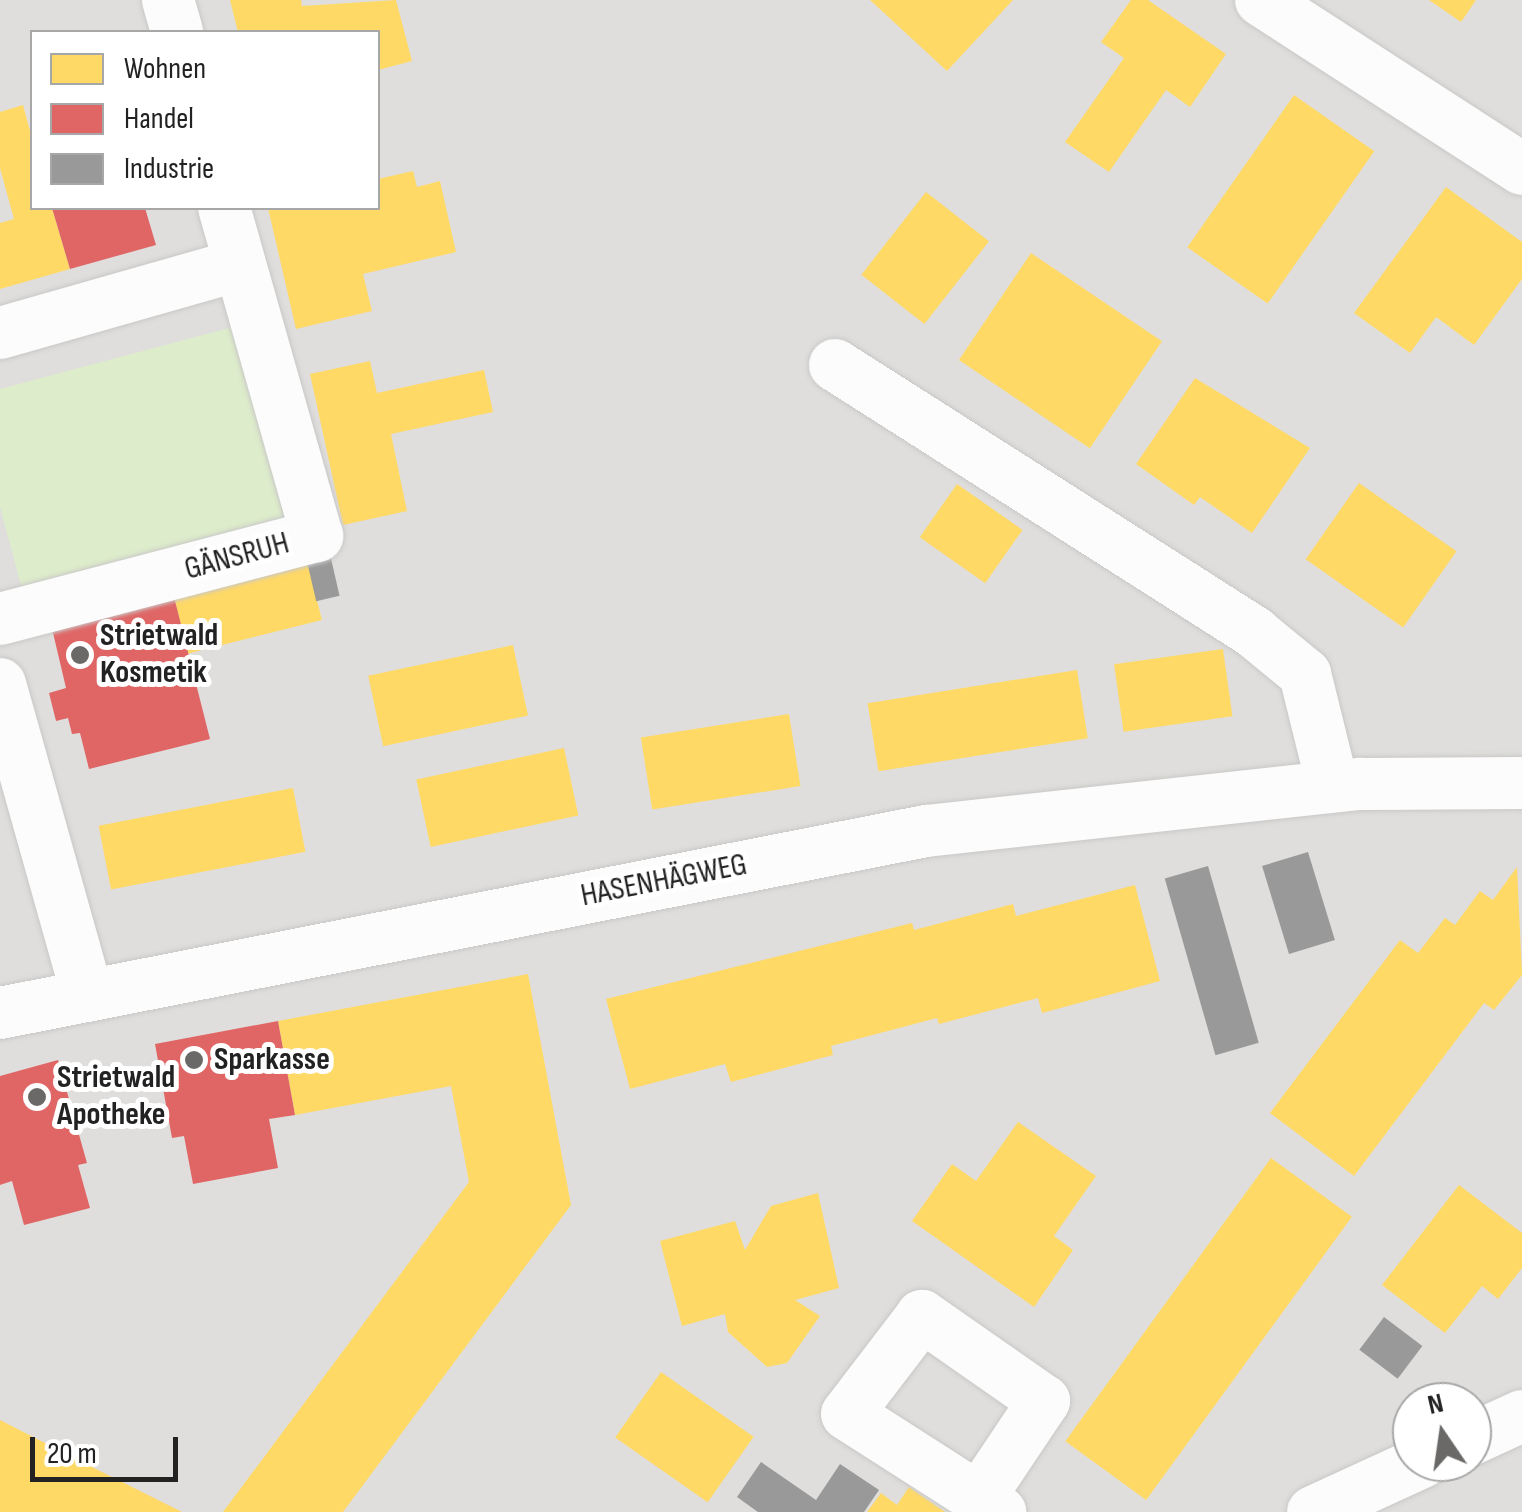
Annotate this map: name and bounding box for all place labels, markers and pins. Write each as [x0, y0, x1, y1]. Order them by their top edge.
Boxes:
place label: Strietwald Kosmetik [100, 618, 218, 693]
marker: Strietwald Kosmetik [69, 644, 91, 666]
place label: Sparkasse [214, 1041, 330, 1079]
marker: Sparkasse [183, 1049, 205, 1071]
place label: Strietwald Apotheke [57, 1060, 175, 1135]
marker: Strietwald Apotheke [26, 1086, 48, 1108]

